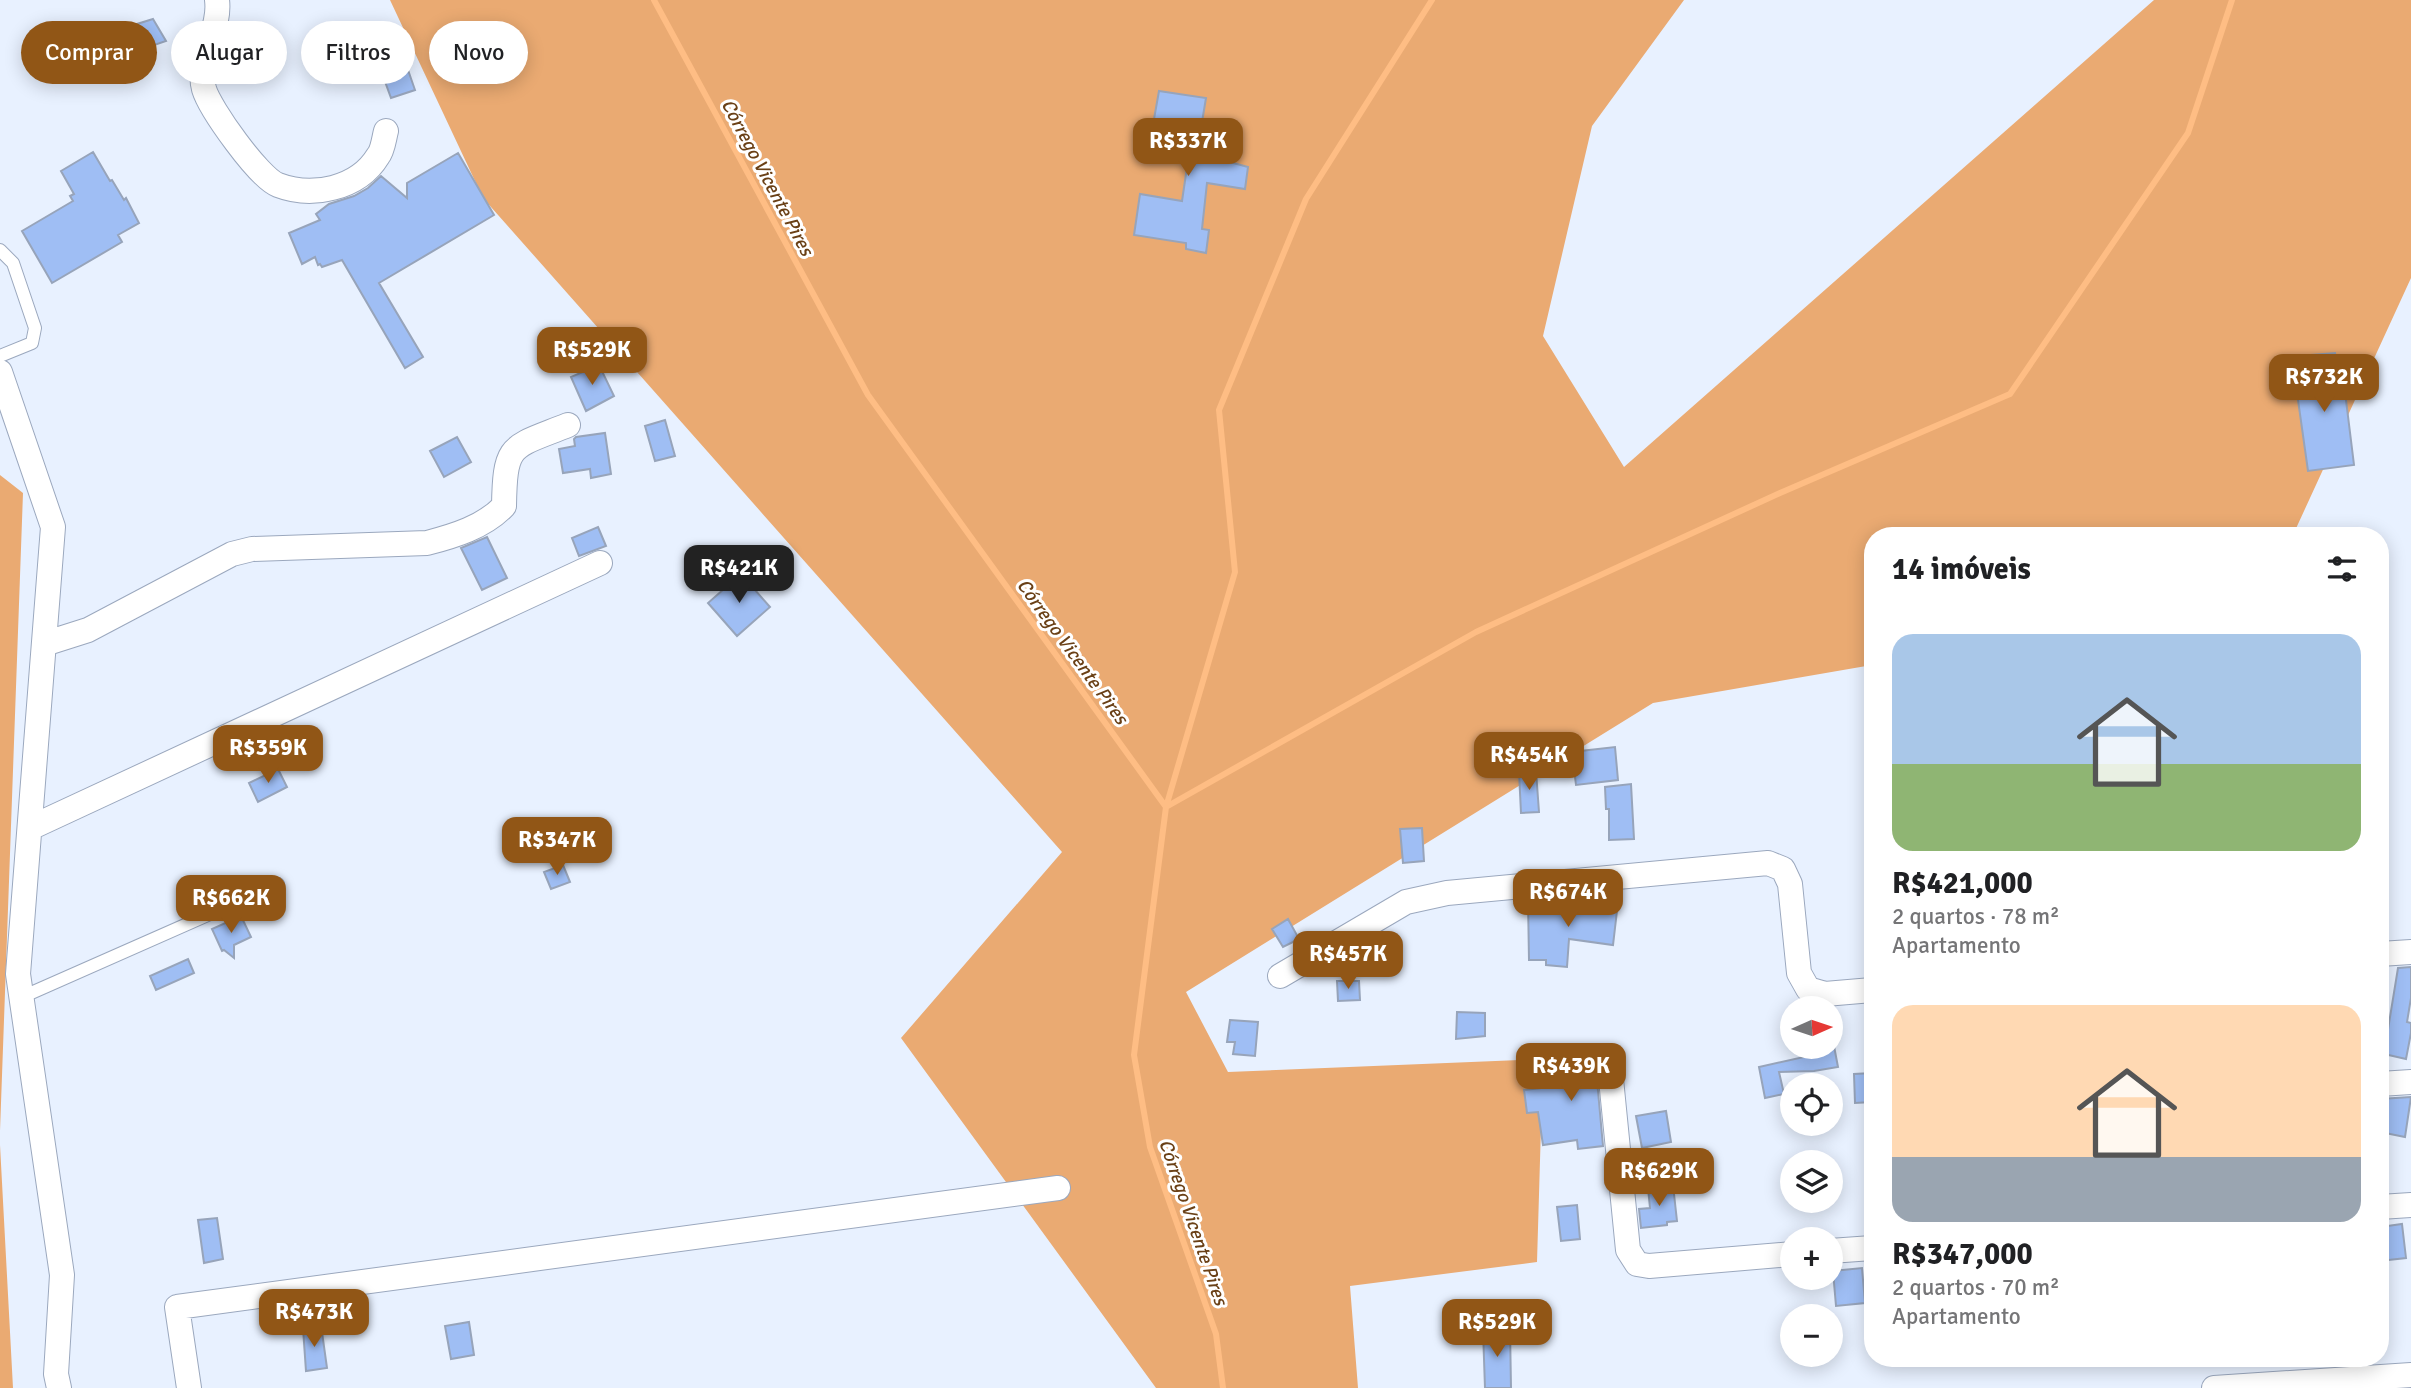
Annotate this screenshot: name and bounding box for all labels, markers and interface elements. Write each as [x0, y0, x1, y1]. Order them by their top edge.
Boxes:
chip: Comprar [21, 21, 157, 84]
chip: Alugar [171, 21, 287, 84]
chip: Filtros [301, 21, 415, 84]
chip: Novo [429, 21, 528, 84]
water label: Córrego Vicente Pires [716, 95, 819, 261]
pin: R$337K [1131, 118, 1245, 178]
text: R$337K [1149, 126, 1227, 155]
pin: R$529K [535, 328, 649, 387]
text: R$529K [553, 335, 631, 364]
pin: R$732K [2267, 354, 2381, 414]
text: R$732K [2285, 362, 2363, 391]
pin: R$421K [682, 546, 796, 605]
icon: filters [2323, 550, 2361, 588]
text: 14 imóveis [1892, 551, 2031, 588]
text: R$421K [700, 553, 778, 582]
water label: Córrego Vicente Pires [1011, 574, 1134, 730]
icon: home [2064, 679, 2190, 805]
pin: R$359K [211, 726, 325, 785]
pin: R$454K [1472, 732, 1586, 792]
text: R$359K [229, 733, 307, 762]
text: R$454K [1490, 740, 1568, 769]
pin: R$347K [500, 818, 614, 877]
text: R$347K [518, 825, 596, 854]
text: R$421,000 [1892, 865, 2033, 902]
pin: R$674K [1511, 870, 1625, 929]
pin: R$662K [174, 876, 288, 935]
text: R$674K [1529, 877, 1607, 906]
text: R$662K [192, 883, 270, 912]
text: 2 quartos · 78 m² [1892, 902, 2060, 931]
text: Apartamento [1892, 931, 2021, 960]
pin: R$457K [1291, 932, 1405, 991]
text: R$457K [1309, 939, 1387, 968]
north arrow [1780, 996, 1843, 1059]
map controls [1780, 996, 1843, 1367]
pin: R$439K [1514, 1044, 1628, 1103]
icon: home [2064, 1050, 2190, 1176]
text: R$439K [1532, 1051, 1610, 1080]
button: locate [1780, 1073, 1843, 1136]
water label: Córrego Vicente Pires [1153, 1136, 1233, 1310]
pin: R$629K [1602, 1148, 1716, 1208]
button: layers [1780, 1150, 1843, 1213]
text: R$629K [1620, 1156, 1698, 1185]
button: + [1780, 1227, 1843, 1290]
text: R$347,000 [1892, 1236, 2033, 1273]
text: 2 quartos · 70 m² [1892, 1273, 2060, 1302]
pin: R$473K [257, 1290, 371, 1349]
text: R$473K [275, 1297, 353, 1326]
pin: R$529K [1440, 1300, 1554, 1359]
text: Apartamento [1892, 1302, 2021, 1331]
button: − [1780, 1304, 1843, 1367]
text: R$529K [1458, 1307, 1536, 1336]

